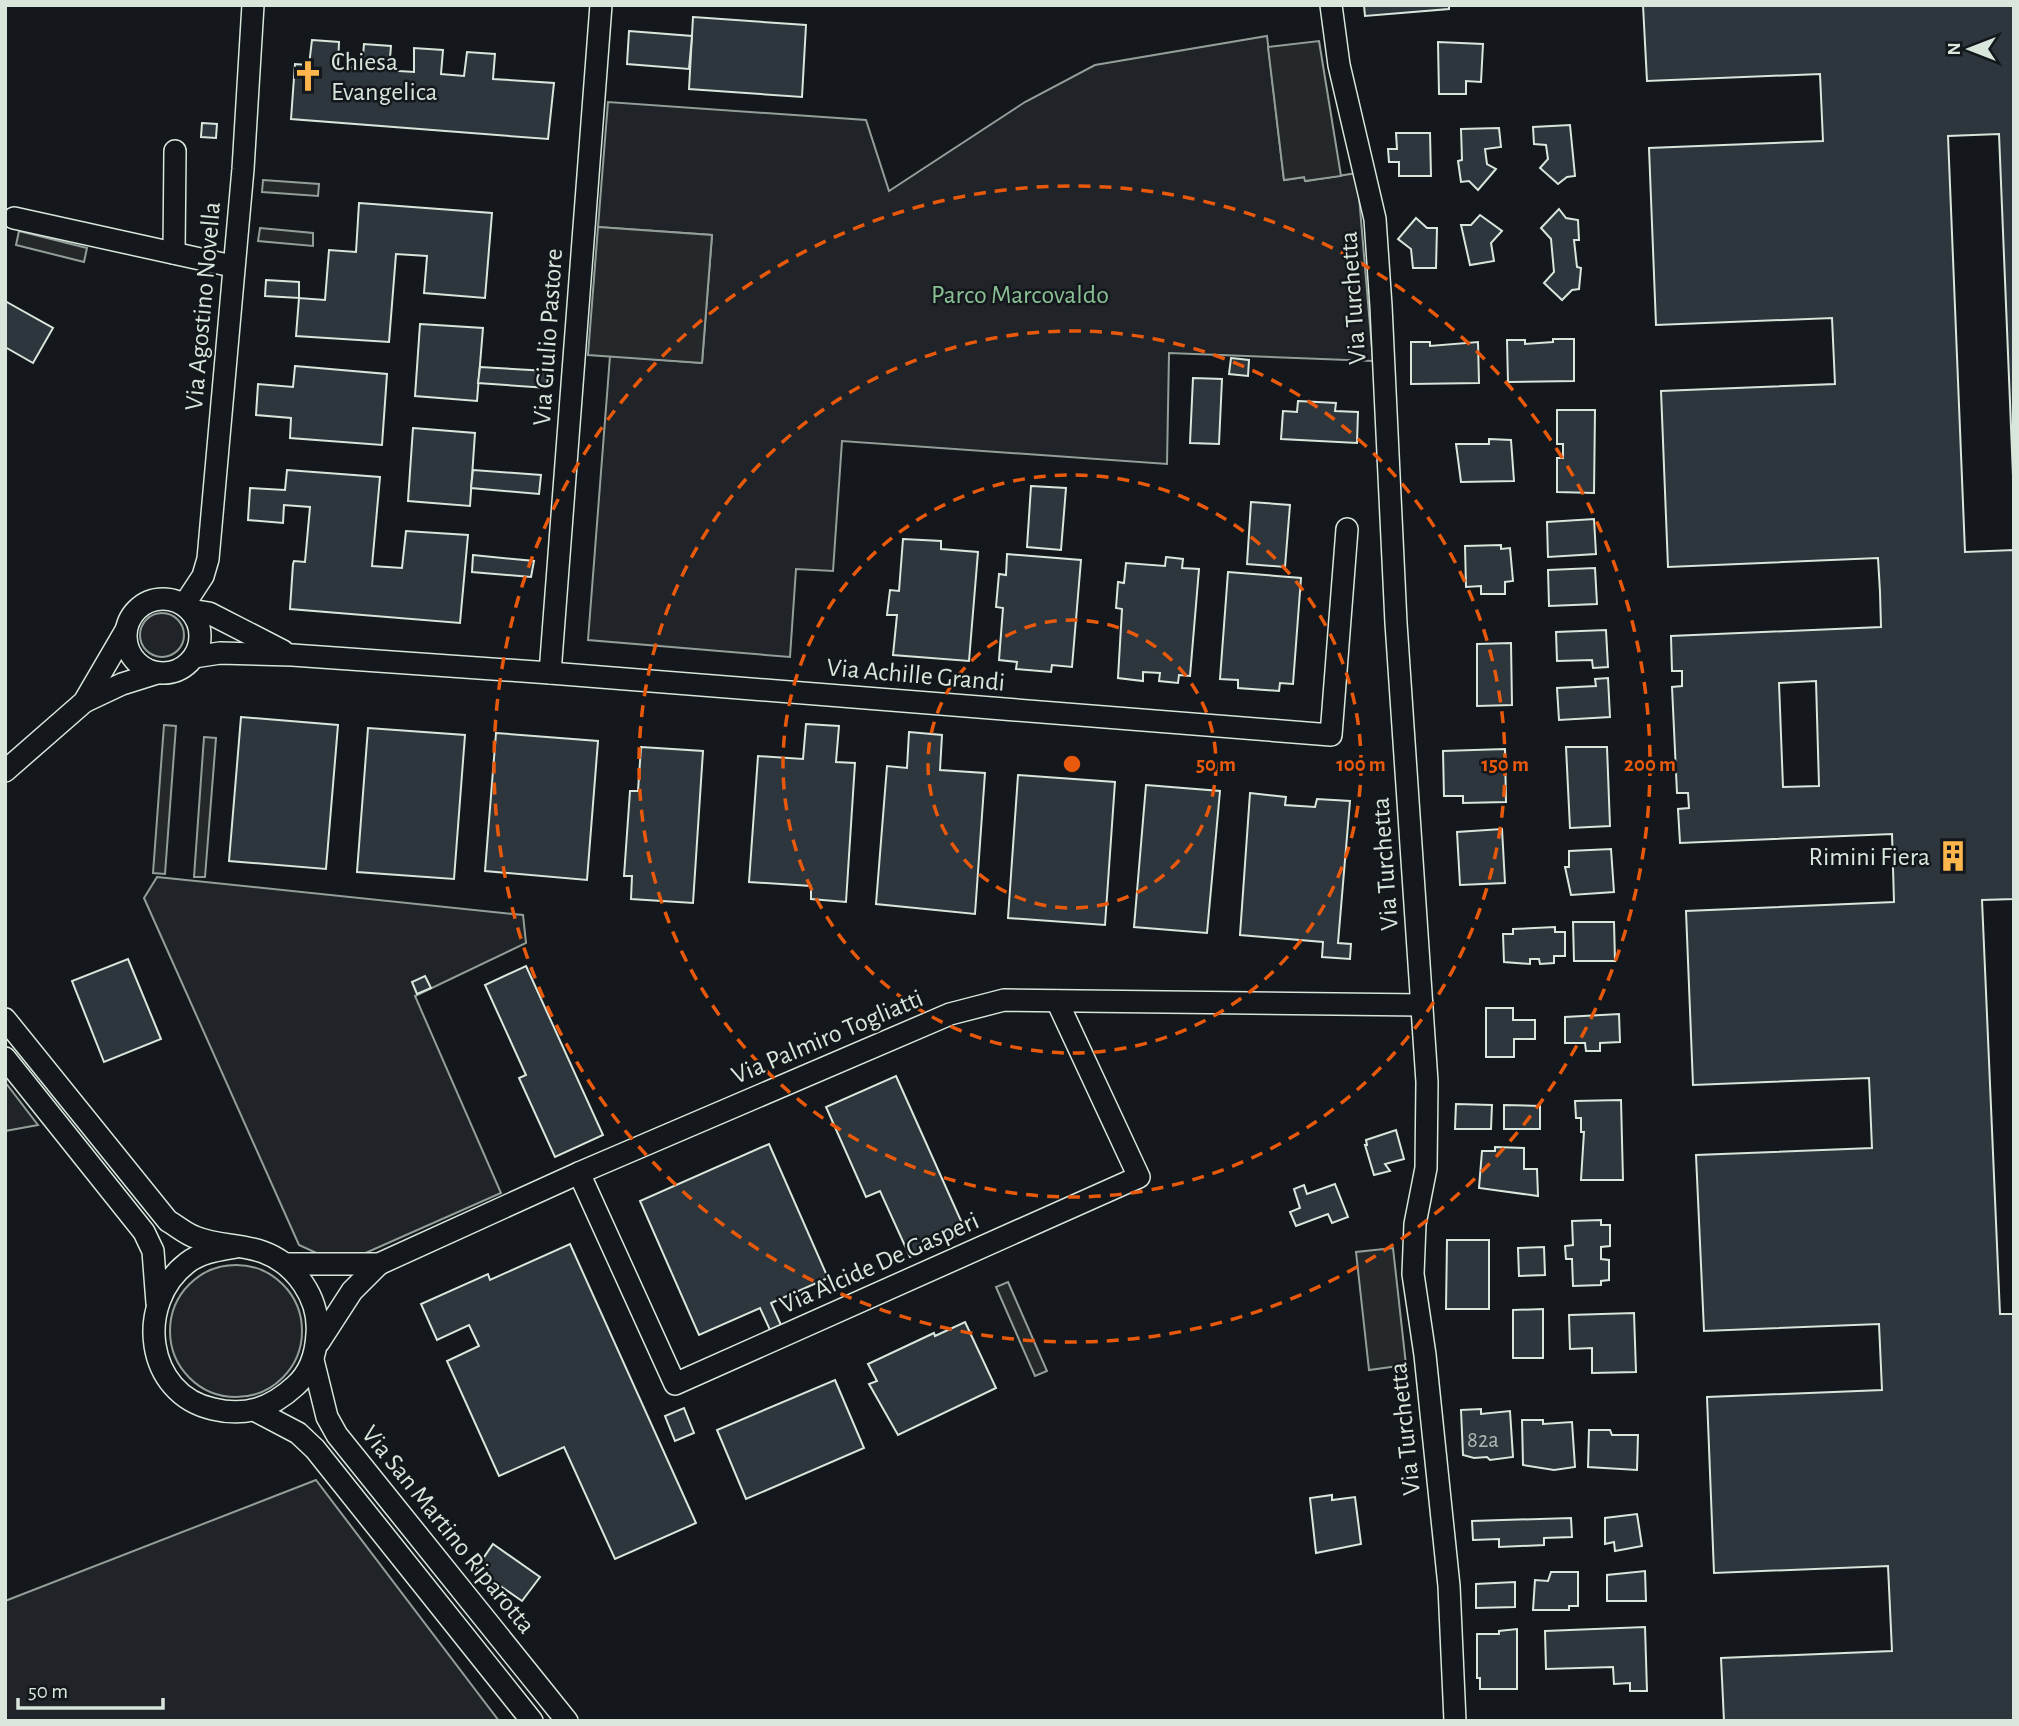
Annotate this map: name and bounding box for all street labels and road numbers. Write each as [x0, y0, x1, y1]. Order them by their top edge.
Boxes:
street label: Via Agostino Novella [181, 201, 225, 412]
street label: Via Turchetta [1335, 230, 1371, 365]
street label: Via Giulio Pastore [529, 248, 567, 426]
street label: Via Achille Grandi [826, 654, 1006, 696]
street label: Via Turchetta [1367, 796, 1403, 931]
street label: Via Palmiro Togliatti [728, 985, 927, 1089]
street label: Via Alcide De Gasperi [776, 1207, 983, 1318]
street label: Via Turchetta [1385, 1361, 1425, 1497]
street label: Via San Martino Riparotta [357, 1421, 540, 1639]

